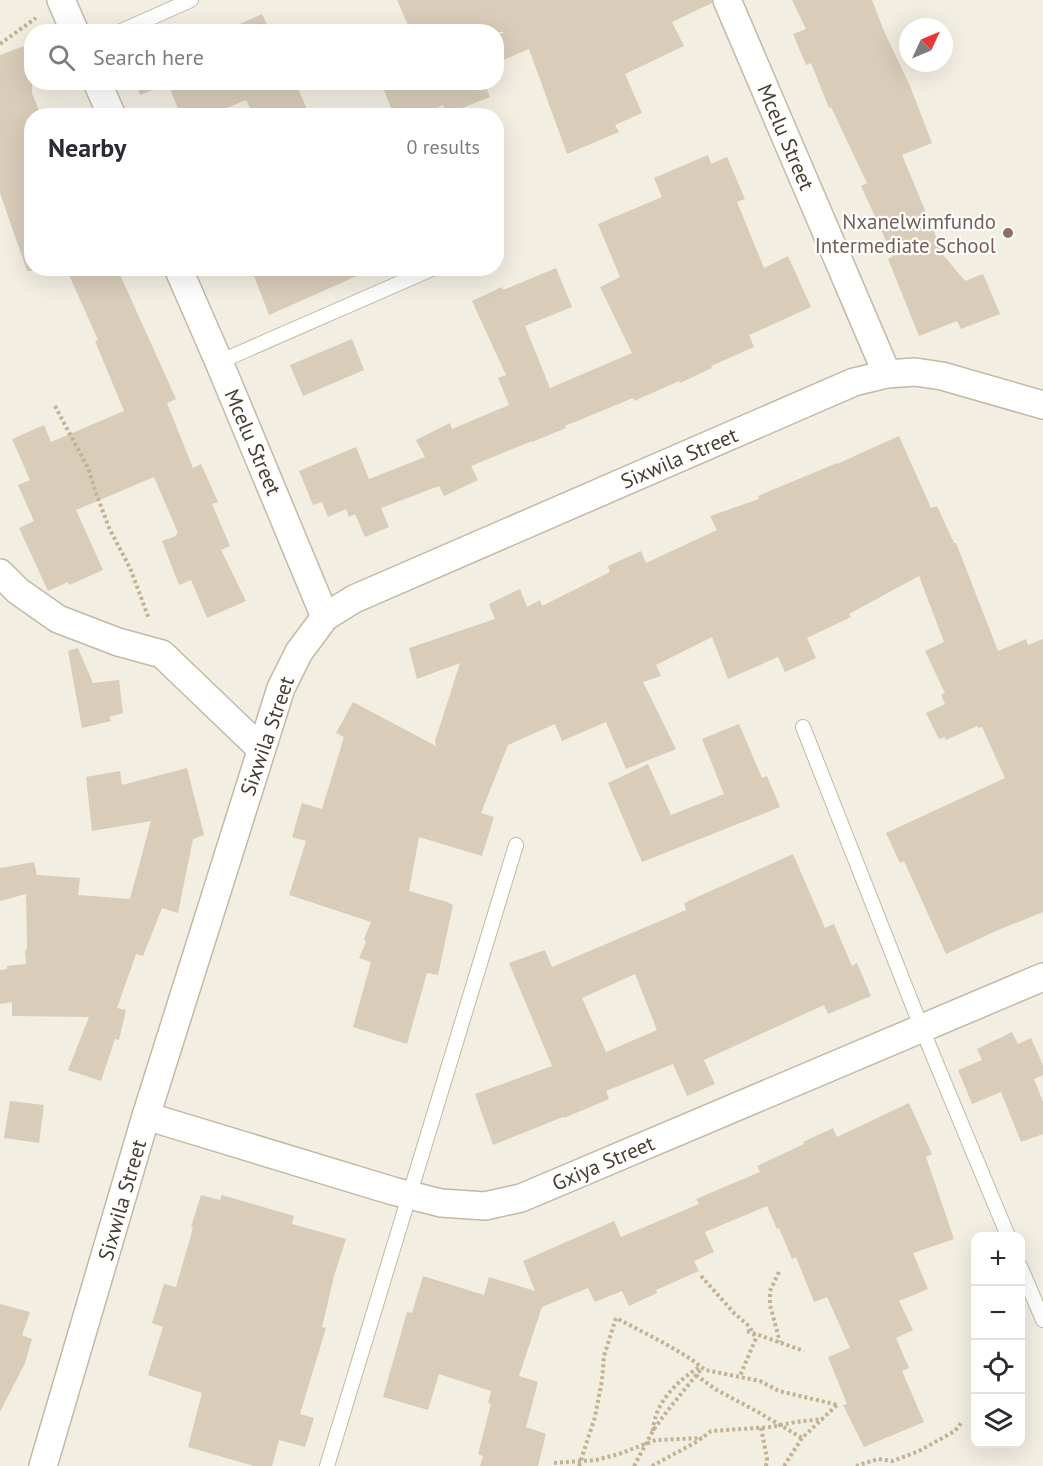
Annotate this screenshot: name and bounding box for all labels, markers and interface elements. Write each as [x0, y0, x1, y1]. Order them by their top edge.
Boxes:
north arrow [899, 18, 953, 72]
search box [24, 24, 504, 90]
icon: search [45, 41, 78, 74]
text: Search here [93, 43, 204, 71]
street label: Mcelu Street [752, 80, 820, 194]
text: Nearby [48, 131, 126, 164]
text: 0 results [407, 134, 480, 160]
place label: Nxanelwimfundo Intermediate School [815, 208, 996, 259]
marker: Nxanelwimfundo Intermediate School [1001, 226, 1015, 240]
street label: Mcelu Street [219, 385, 287, 499]
street label: Sixwila Street [616, 421, 742, 495]
street label: Sixwila Street [234, 673, 300, 799]
street label: Gxiya Street [548, 1129, 658, 1197]
street label: Sixwila Street [92, 1136, 152, 1264]
map controls [971, 1232, 1025, 1448]
button: + [971, 1232, 1025, 1286]
button: − [971, 1286, 1025, 1340]
button: locate [971, 1340, 1025, 1394]
button: layers [971, 1394, 1025, 1448]

